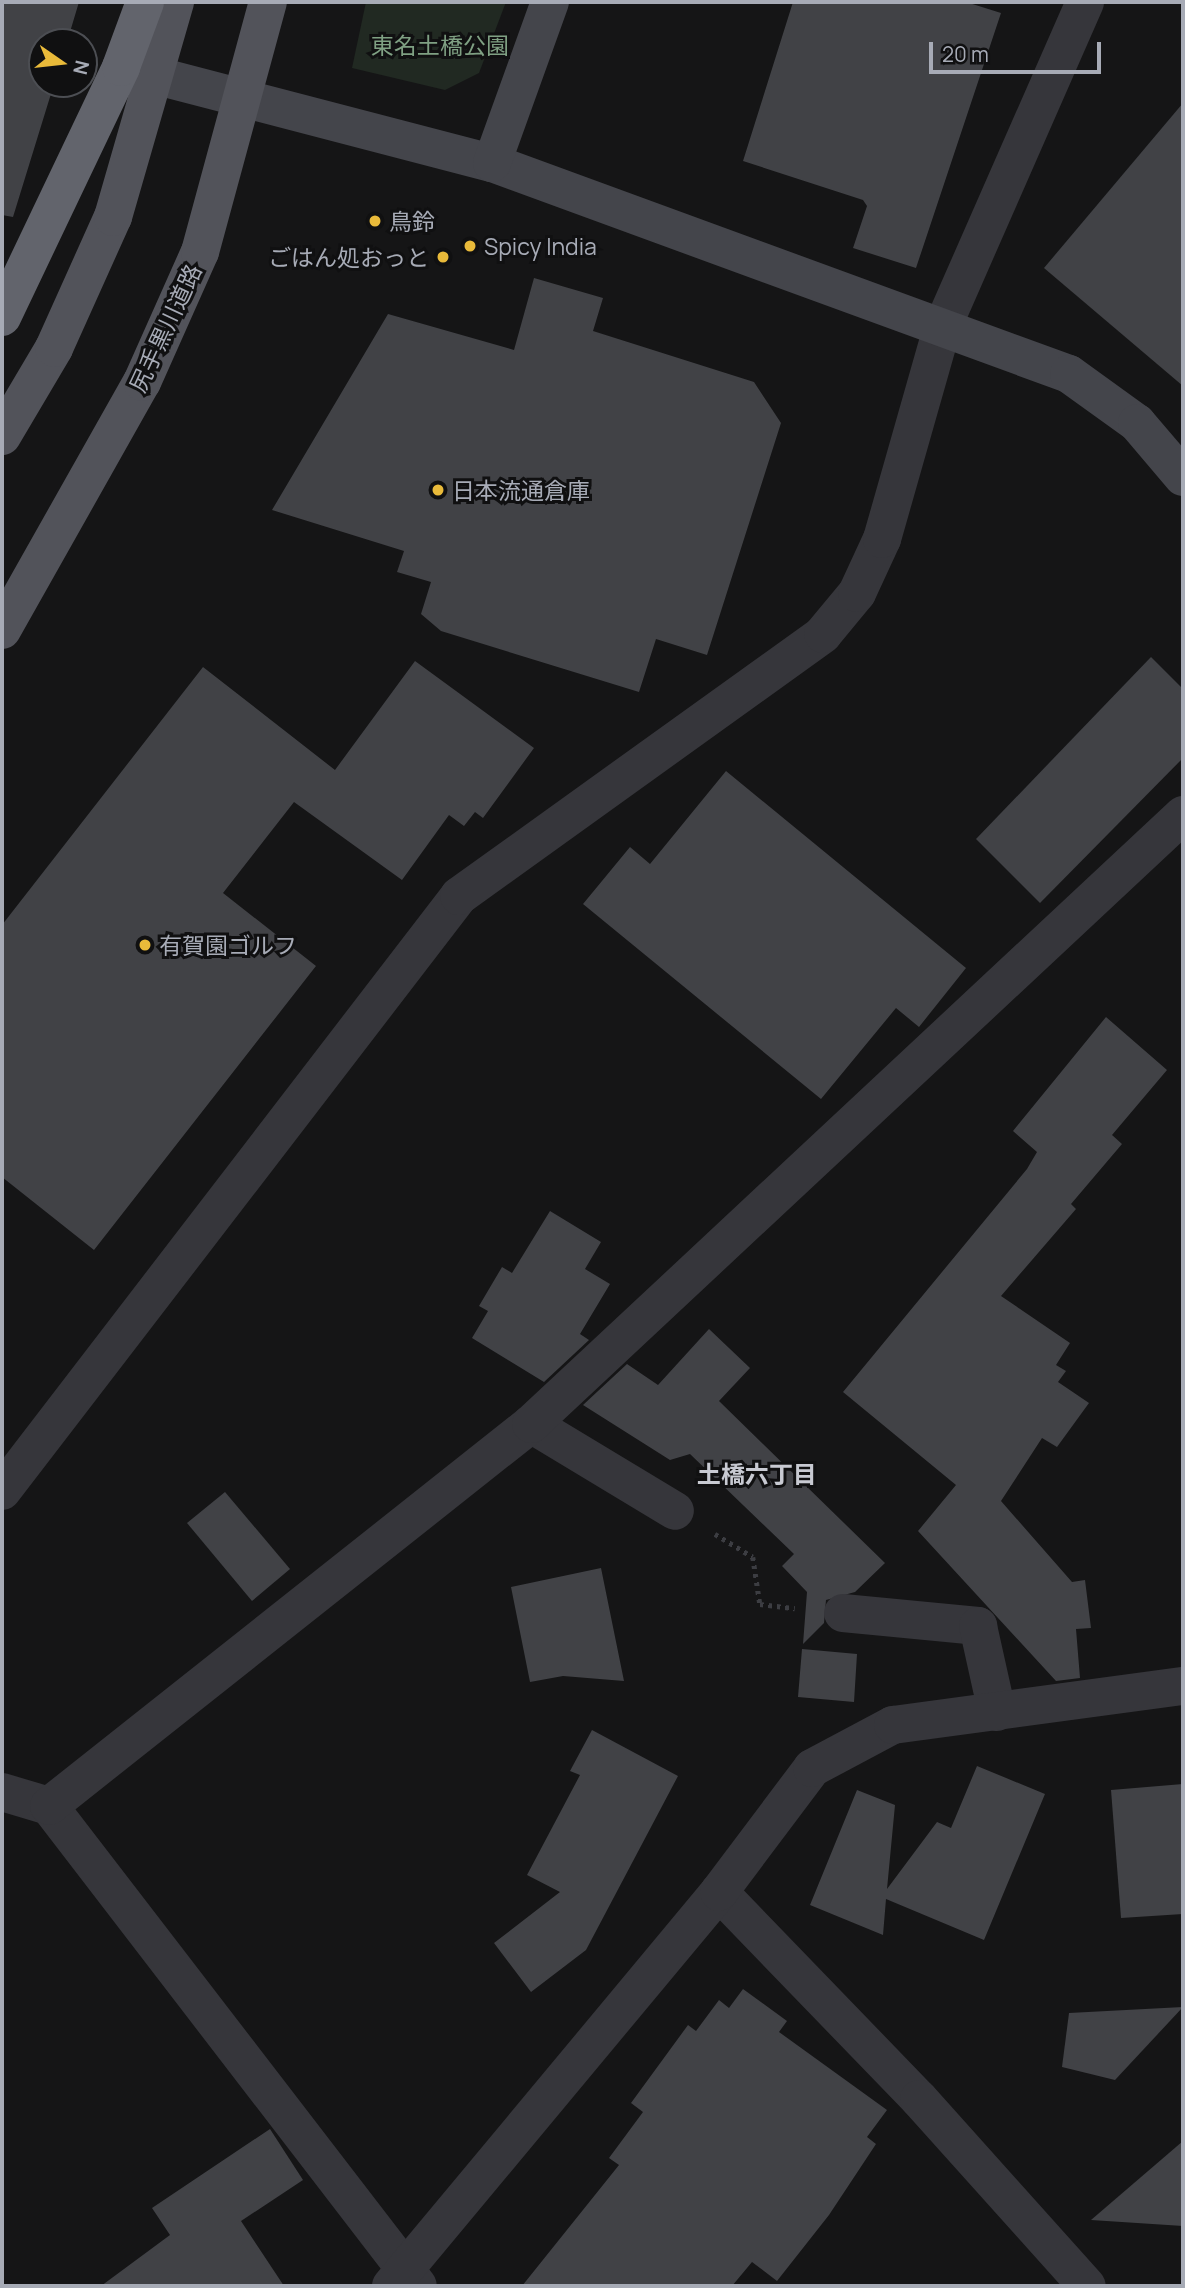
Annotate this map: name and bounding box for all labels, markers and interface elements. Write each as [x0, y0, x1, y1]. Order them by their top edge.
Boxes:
north arrow [28, 28, 98, 98]
scale bar [933, 28, 1104, 72]
park label: 東名土橋公園 [371, 31, 509, 59]
text: 20 m [942, 40, 989, 68]
text: N [67, 58, 96, 77]
place label: 鳥鈴 [389, 207, 435, 235]
marker: 鳥鈴 [367, 213, 383, 229]
place label: Spicy India [484, 232, 597, 260]
marker: Spicy India [462, 238, 478, 254]
place label: ごはん処おっと [268, 243, 429, 271]
marker: ごはん処おっと [435, 249, 451, 265]
street label: 尻手黒川道路 [123, 260, 207, 396]
place label: 日本流通倉庫 [452, 476, 590, 504]
marker: 日本流通倉庫 [430, 482, 446, 498]
place label: 有賀園ゴルフ [159, 931, 297, 959]
marker: 有賀園ゴルフ [137, 937, 153, 953]
district label: 土橋六丁目 [697, 1460, 817, 1488]

